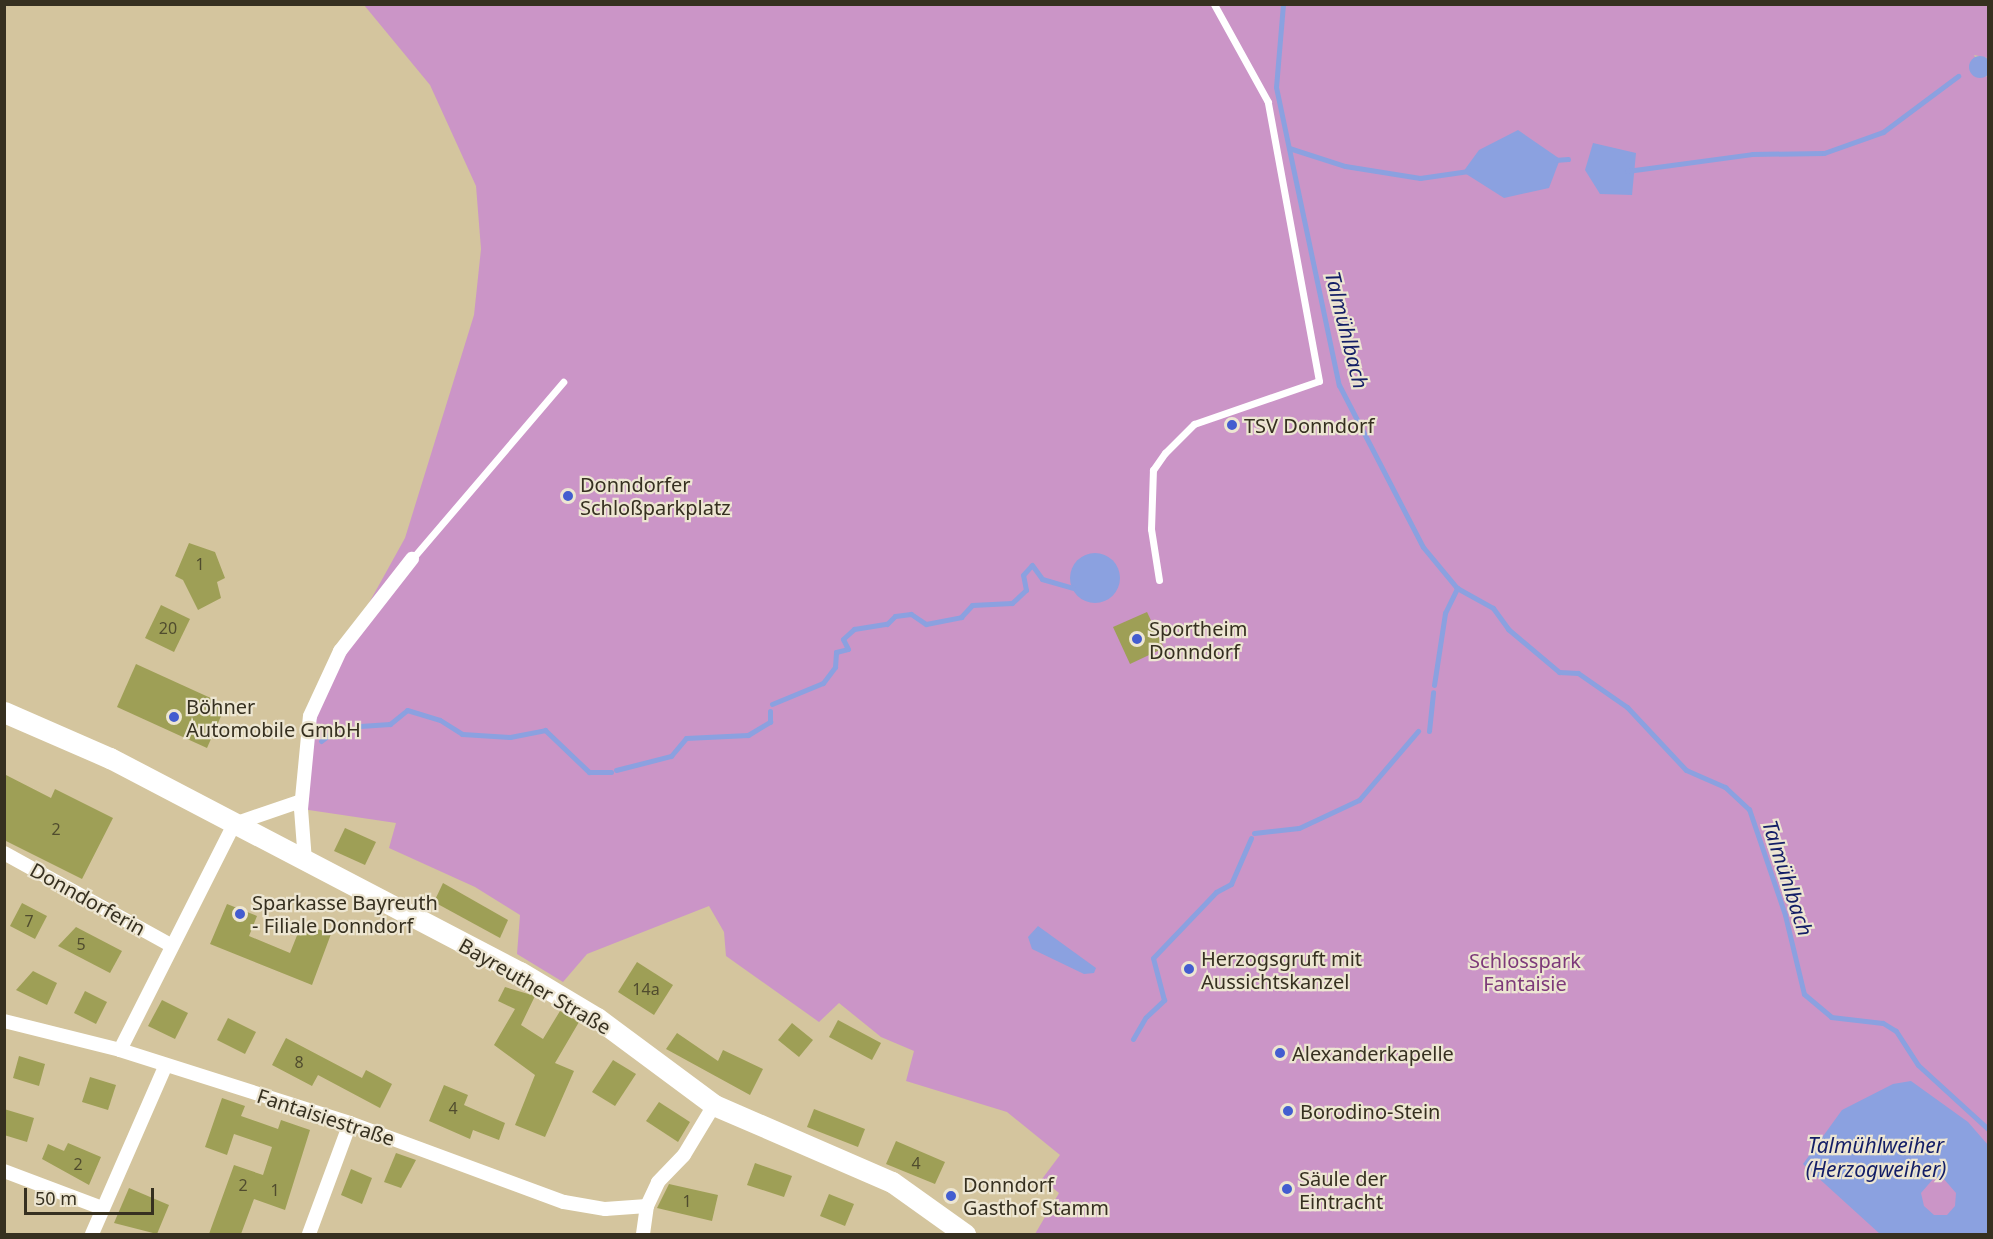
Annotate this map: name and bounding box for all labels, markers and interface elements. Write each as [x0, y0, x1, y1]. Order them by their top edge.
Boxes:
water label: Talmühlbach [1320, 269, 1374, 391]
place label: TSV Donndorf [1244, 413, 1374, 437]
marker: TSV Donndorf [1225, 418, 1239, 432]
place label: Donndorfer Schloßparkplatz [580, 472, 731, 519]
marker: Donndorfer Schloßparkplatz [561, 489, 575, 503]
house number: 1 [195, 554, 205, 574]
place label: Sportheim Donndorf [1149, 616, 1247, 663]
house number: 20 [159, 618, 177, 638]
marker: Sportheim Donndorf [1130, 632, 1144, 646]
place label: Böhner Automobile GmbH [186, 694, 361, 741]
marker: Böhner Automobile GmbH [167, 710, 181, 724]
water label: Talmühlbach [1757, 817, 1819, 939]
house number: 2 [51, 819, 61, 839]
street label: Donndorferin [26, 857, 150, 941]
place label: Sparkasse Bayreuth - Filiale Donndorf [252, 891, 438, 938]
marker: Sparkasse Bayreuth - Filiale Donndorf [233, 907, 247, 921]
house number: 7 [24, 911, 34, 931]
street label: Bayreuther Straße [455, 933, 615, 1039]
house number: 5 [76, 934, 86, 954]
place label: Herzogsgruft mit Aussichtskanzel [1201, 946, 1362, 993]
park label: Schlosspark Fantaisie [1469, 948, 1581, 995]
marker: Herzogsgruft mit Aussichtskanzel [1182, 962, 1196, 976]
house number: 14a [632, 979, 660, 999]
place label: Alexanderkapelle [1292, 1041, 1454, 1065]
marker: Alexanderkapelle [1273, 1046, 1287, 1060]
house number: 8 [294, 1052, 304, 1072]
street label: Fantaisiestraße [254, 1083, 398, 1151]
house number: 4 [448, 1098, 458, 1118]
place label: Borodino-Stein [1300, 1099, 1440, 1123]
marker: Borodino-Stein [1281, 1104, 1295, 1118]
water label: Talmühlweiher (Herzogweiher) [1806, 1132, 1946, 1182]
house number: 4 [911, 1153, 921, 1173]
house number: 2 [73, 1154, 83, 1174]
place label: Säule der Eintracht [1299, 1166, 1387, 1213]
place label: Donndorf Gasthof Stamm [963, 1172, 1109, 1219]
house number: 2 [238, 1175, 248, 1195]
scale bar [27, 1176, 158, 1214]
house number: 1 [270, 1180, 280, 1200]
marker: Säule der Eintracht [1280, 1182, 1294, 1196]
text: 50 m [35, 1186, 77, 1210]
marker: Donndorf Gasthof Stamm [944, 1189, 958, 1203]
house number: 1 [682, 1191, 692, 1211]

